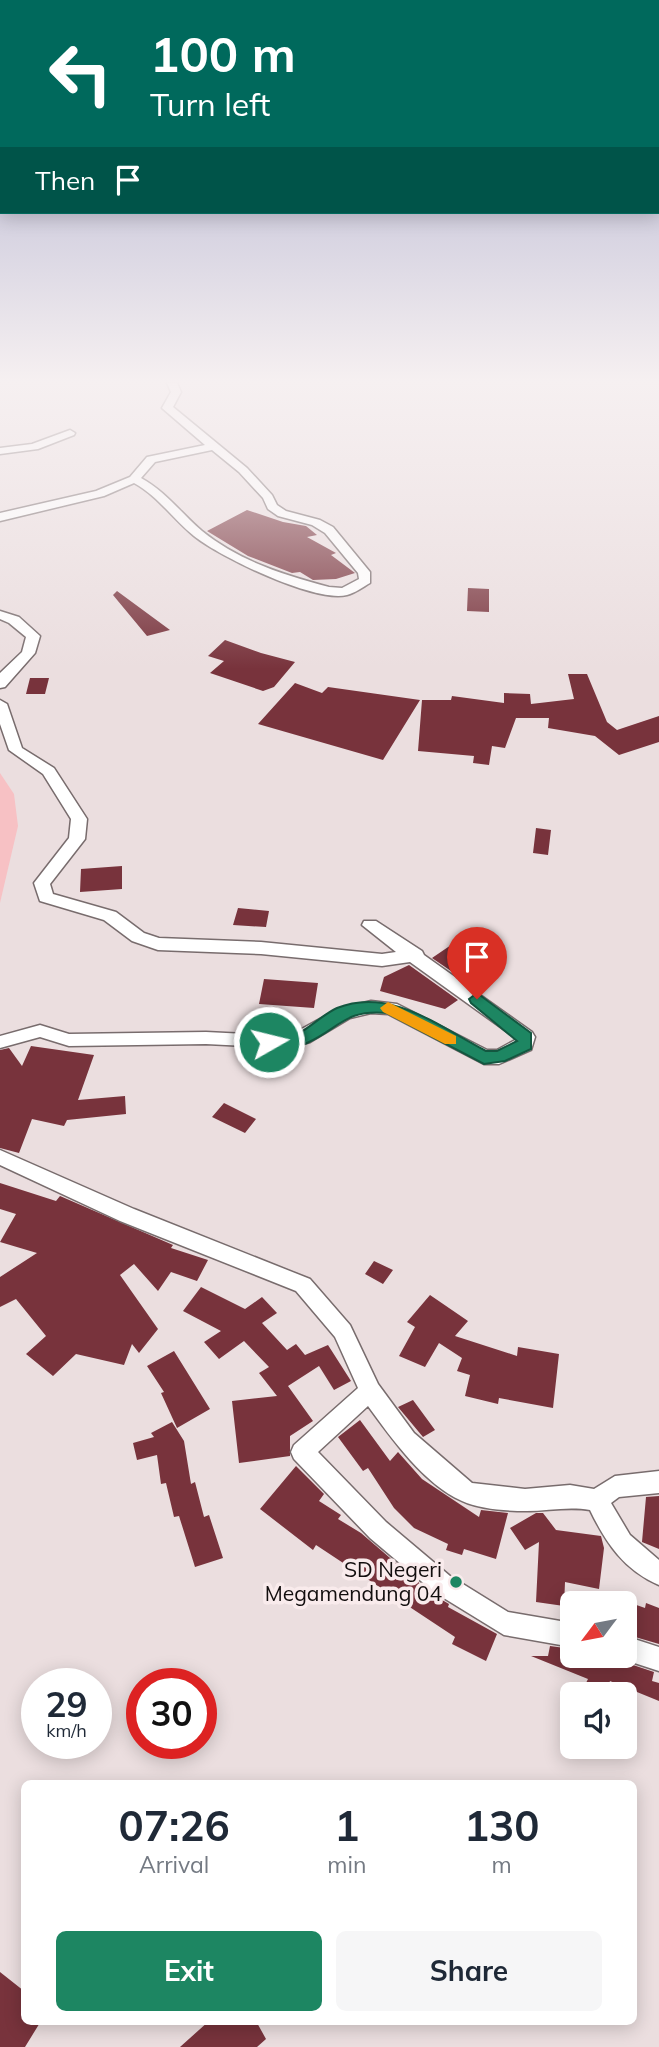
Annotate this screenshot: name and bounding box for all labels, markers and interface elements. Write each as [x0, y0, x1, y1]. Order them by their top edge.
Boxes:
text: 100 m [150, 23, 296, 84]
icon: left [35, 28, 126, 119]
text: Turn left [150, 84, 270, 124]
icon: arrive [109, 161, 147, 199]
text: Then [35, 164, 95, 197]
pin [447, 927, 507, 999]
icon: arrive [458, 938, 496, 976]
position arrow [232, 1005, 306, 1079]
place label: SD Negeri Megamendung 04 [265, 1556, 442, 1606]
marker: SD Negeri Megamendung 04 [448, 1574, 464, 1590]
north arrow [560, 1591, 637, 1668]
map controls [560, 1591, 637, 1759]
speed limit sign: 30 [126, 1668, 217, 1759]
text: 29 [45, 1682, 88, 1726]
button: sound [560, 1682, 637, 1759]
text: km/h [46, 1719, 87, 1742]
text: 07:26 [119, 1799, 230, 1852]
text: 1 [334, 1799, 359, 1852]
text: 130 [464, 1799, 539, 1852]
text: Arrival [139, 1850, 209, 1879]
text: min [327, 1850, 366, 1879]
text: m [492, 1850, 512, 1879]
button: Exit [56, 1931, 322, 2011]
button: Share [336, 1931, 602, 2011]

